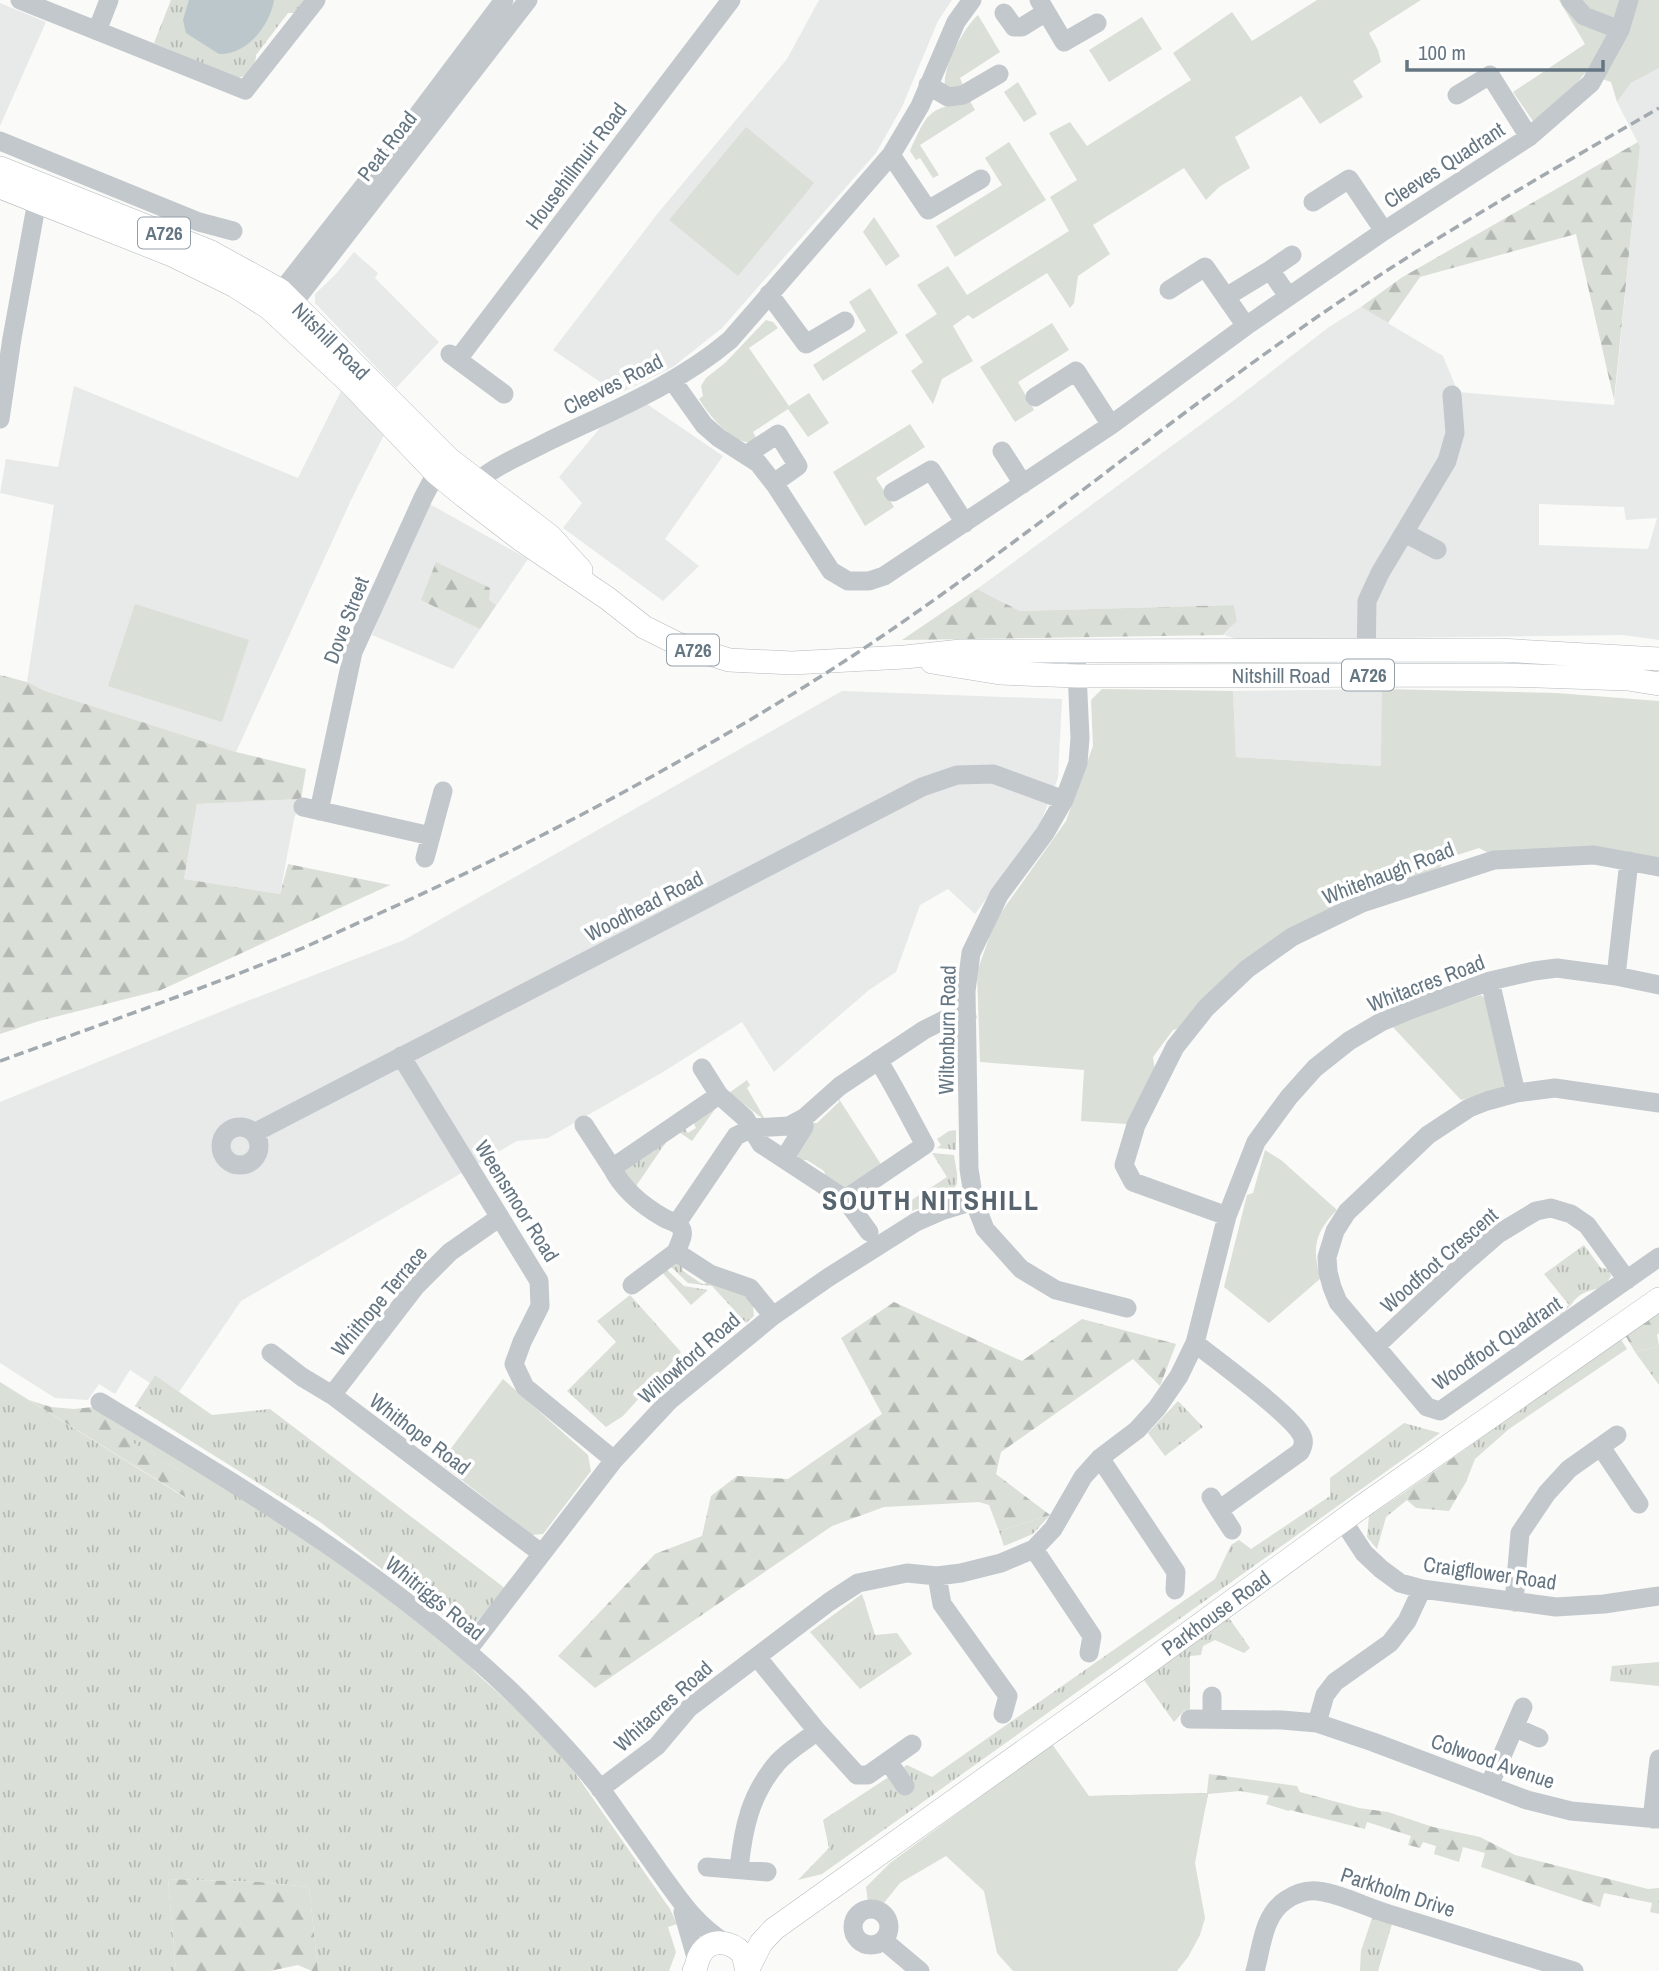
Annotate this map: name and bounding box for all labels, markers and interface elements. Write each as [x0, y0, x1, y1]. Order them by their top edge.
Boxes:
scale bar [1407, 28, 1603, 72]
text: 100 m [1418, 38, 1466, 67]
street label: Househillmuir Road [519, 97, 633, 235]
street label: Peat Road [351, 105, 423, 187]
street label: Cleeves Quadrant [1378, 115, 1510, 215]
road number: A726 [138, 218, 190, 248]
street label: Nitshill Road [286, 296, 376, 386]
street label: Cleeves Road [558, 347, 668, 421]
street label: Dove Street [316, 572, 376, 668]
road number: A726 [667, 635, 719, 666]
road number: A726 [1342, 660, 1394, 690]
street label: Nitshill Road [1232, 661, 1330, 690]
street label: Whitehaugh Road [1318, 835, 1458, 911]
street label: Woodhead Road [580, 864, 708, 948]
street label: Whitacres Road [1363, 947, 1489, 1019]
street label: Wiltonburn Road [931, 965, 963, 1095]
street label: Weensmoor Road [468, 1135, 566, 1267]
district label: SOUTH NITSHILL [822, 1181, 1040, 1219]
street label: Woodfoot Crescent [1374, 1201, 1504, 1319]
street label: Whithope Terrace [324, 1240, 434, 1362]
street label: Woodfoot Quadrant [1427, 1289, 1567, 1397]
street label: Willowford Road [632, 1306, 746, 1410]
street label: Whithope Road [363, 1386, 477, 1482]
street label: Whitriggs Road [379, 1549, 491, 1647]
street label: Craigflower Road [1422, 1549, 1558, 1597]
street label: Parkhouse Road [1156, 1564, 1276, 1662]
street label: Whitacres Road [607, 1654, 719, 1758]
street label: Colwood Avenue [1427, 1726, 1559, 1796]
street label: Parkholm Drive [1337, 1860, 1459, 1924]

